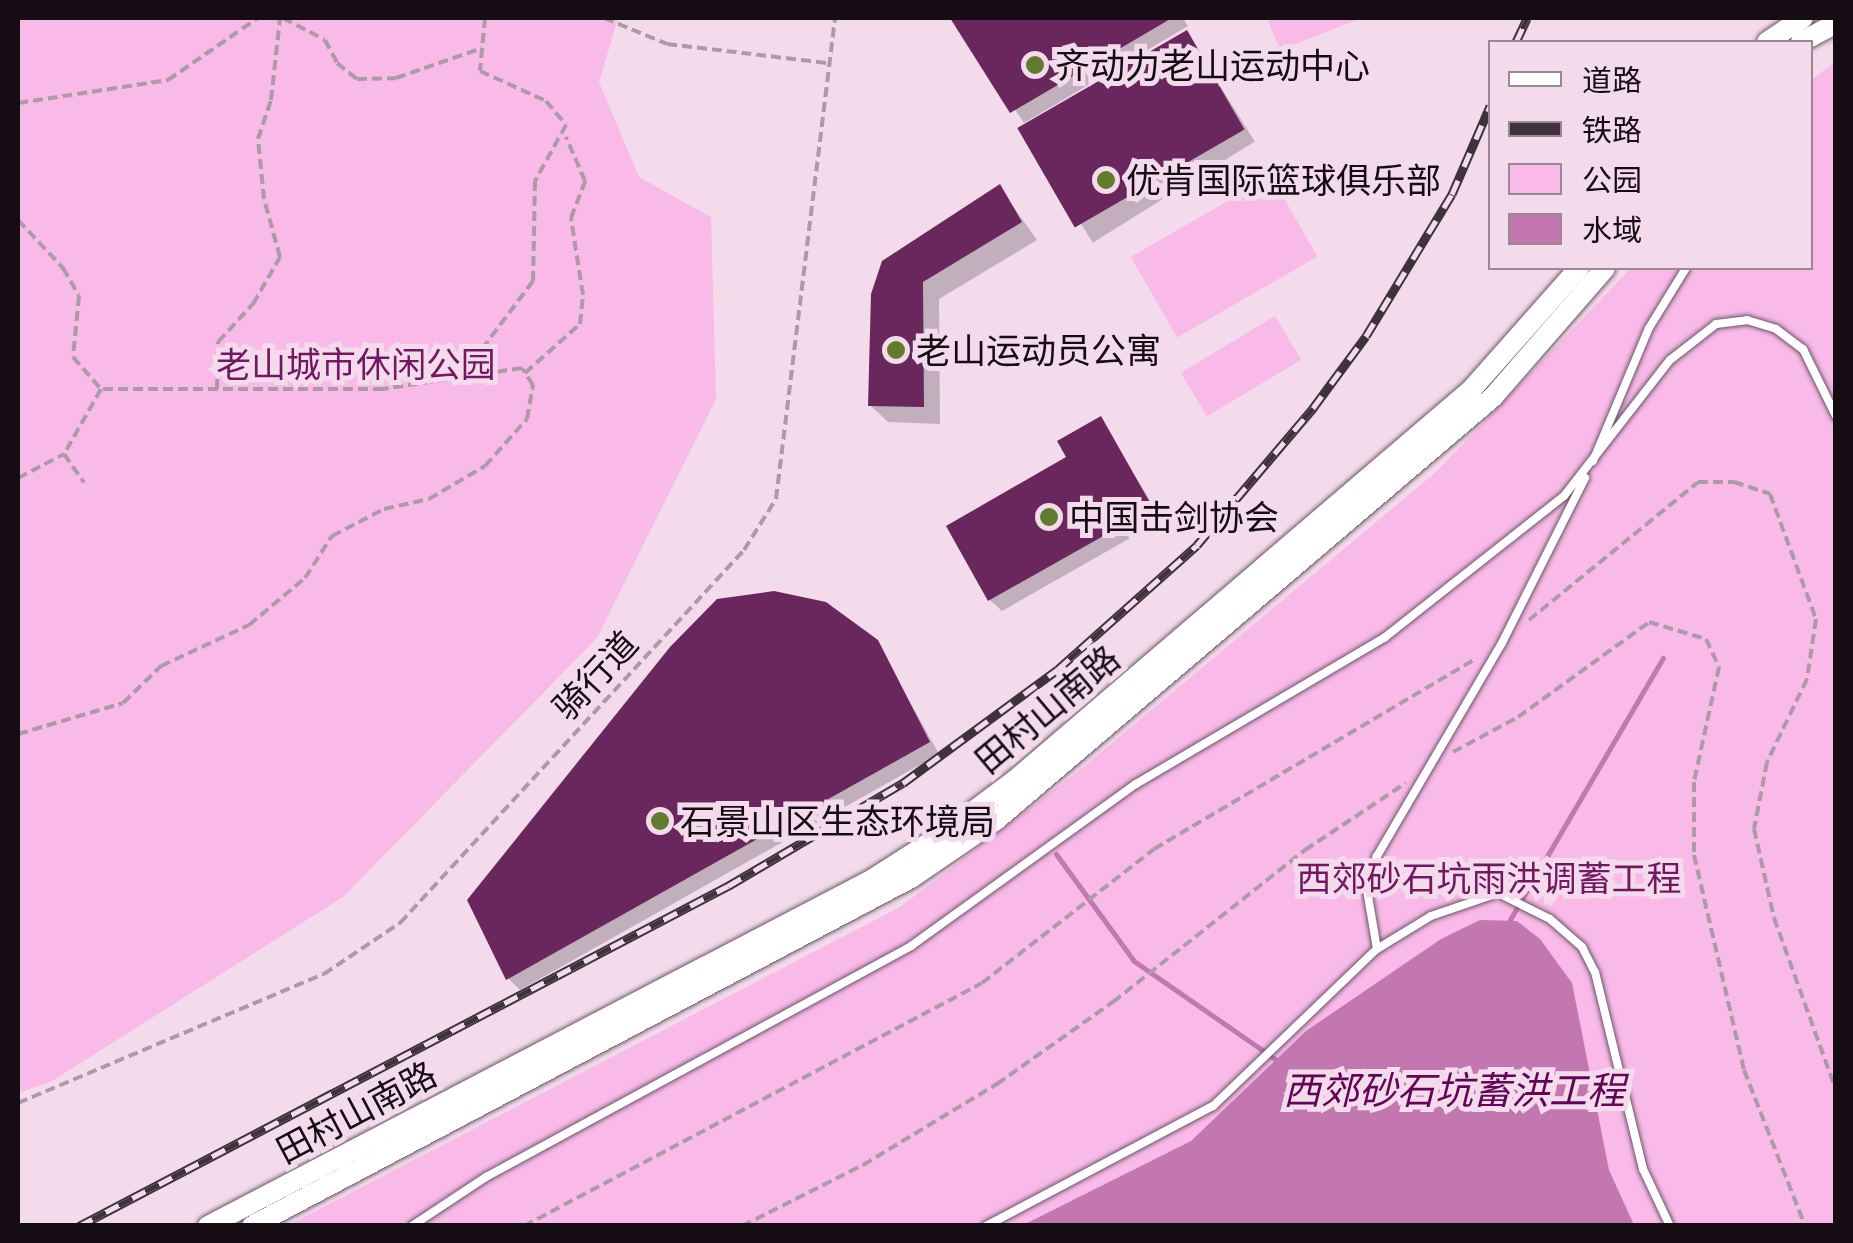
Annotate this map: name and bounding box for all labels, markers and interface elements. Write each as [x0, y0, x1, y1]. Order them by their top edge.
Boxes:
legend [1488, 40, 1813, 270]
place label: 齐动力老山运动中心 [1055, 44, 1370, 86]
marker: 齐动力老山运动中心 [1024, 54, 1046, 76]
text: 道路 [1582, 57, 1642, 103]
text: 铁路 [1582, 107, 1642, 153]
text: 公园 [1582, 157, 1642, 203]
place label: 优肯国际篮球俱乐部 [1126, 159, 1441, 201]
marker: 优肯国际篮球俱乐部 [1095, 169, 1117, 191]
text: 水域 [1582, 207, 1642, 253]
place label: 老山运动员公寓 [916, 329, 1161, 371]
marker: 老山运动员公寓 [885, 339, 907, 361]
park label: 老山城市休闲公园 [216, 343, 496, 385]
place label: 中国击剑协会 [1069, 496, 1279, 538]
marker: 中国击剑协会 [1038, 506, 1060, 528]
street label: 骑行道 [544, 622, 646, 728]
street label: 田村山南路 [966, 637, 1128, 781]
place label: 石景山区生态环境局 [680, 800, 995, 842]
marker: 石景山区生态环境局 [649, 810, 671, 832]
park label: 西郊砂石坑雨洪调蓄工程 [1297, 857, 1681, 899]
street label: 田村山南路 [269, 1052, 443, 1172]
water label: 西郊砂石坑蓄洪工程 [1283, 1068, 1625, 1114]

